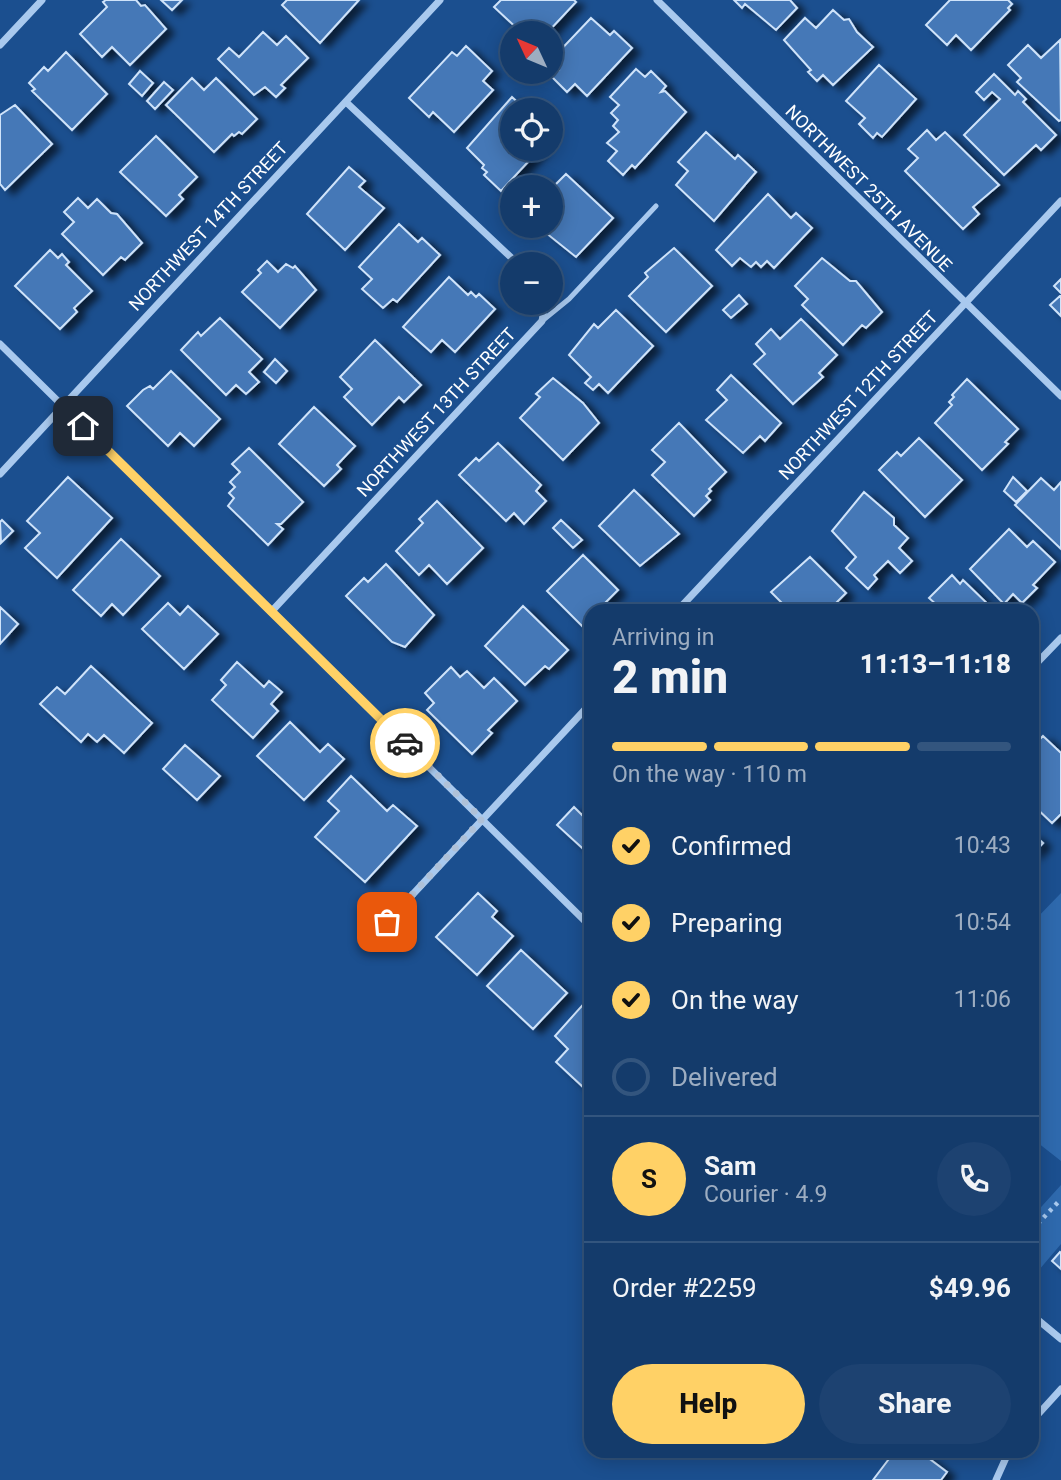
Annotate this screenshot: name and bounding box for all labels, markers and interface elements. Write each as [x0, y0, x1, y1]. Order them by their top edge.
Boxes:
north arrow [500, 21, 564, 84]
map controls [500, 21, 563, 315]
button: locate [500, 98, 563, 161]
street label: NORTHWEST 25TH AVENUE [781, 100, 957, 276]
street label: NORTHWEST 14TH STREET [124, 137, 292, 315]
button: + [500, 175, 563, 238]
button: − [500, 252, 563, 315]
street label: NORTHWEST 12TH STREET [774, 306, 942, 484]
street label: NORTHWEST 13TH STREET [352, 323, 520, 501]
pin [53, 396, 113, 456]
icon: home [64, 407, 102, 445]
text: Arriving in [612, 624, 715, 651]
text: 11:13–11:18 [860, 649, 1011, 679]
text: 2 min [612, 650, 728, 704]
courier [370, 708, 440, 778]
icon: car [386, 724, 424, 762]
text: On the way · 110 m [612, 761, 807, 788]
icon: check [612, 827, 650, 865]
text: Confirmed [671, 831, 792, 861]
text: 10:43 [954, 832, 1011, 859]
pin [357, 892, 417, 952]
icon: bag [368, 903, 406, 941]
icon: check [612, 904, 650, 942]
text: Preparing [671, 908, 783, 938]
text: 10:54 [954, 909, 1011, 936]
icon: check [612, 981, 650, 1019]
text: On the way [671, 985, 799, 1015]
text: 11:06 [954, 986, 1011, 1013]
text: Delivered [671, 1062, 778, 1092]
button: phone [937, 1142, 1011, 1216]
text: Sam [704, 1151, 756, 1181]
text: S [641, 1164, 657, 1194]
text: Courier · 4.9 [704, 1181, 827, 1208]
text: Order #2259 [612, 1273, 757, 1303]
text: $49.96 [929, 1273, 1011, 1303]
button: Help [612, 1364, 805, 1444]
button: Share [819, 1364, 1011, 1444]

